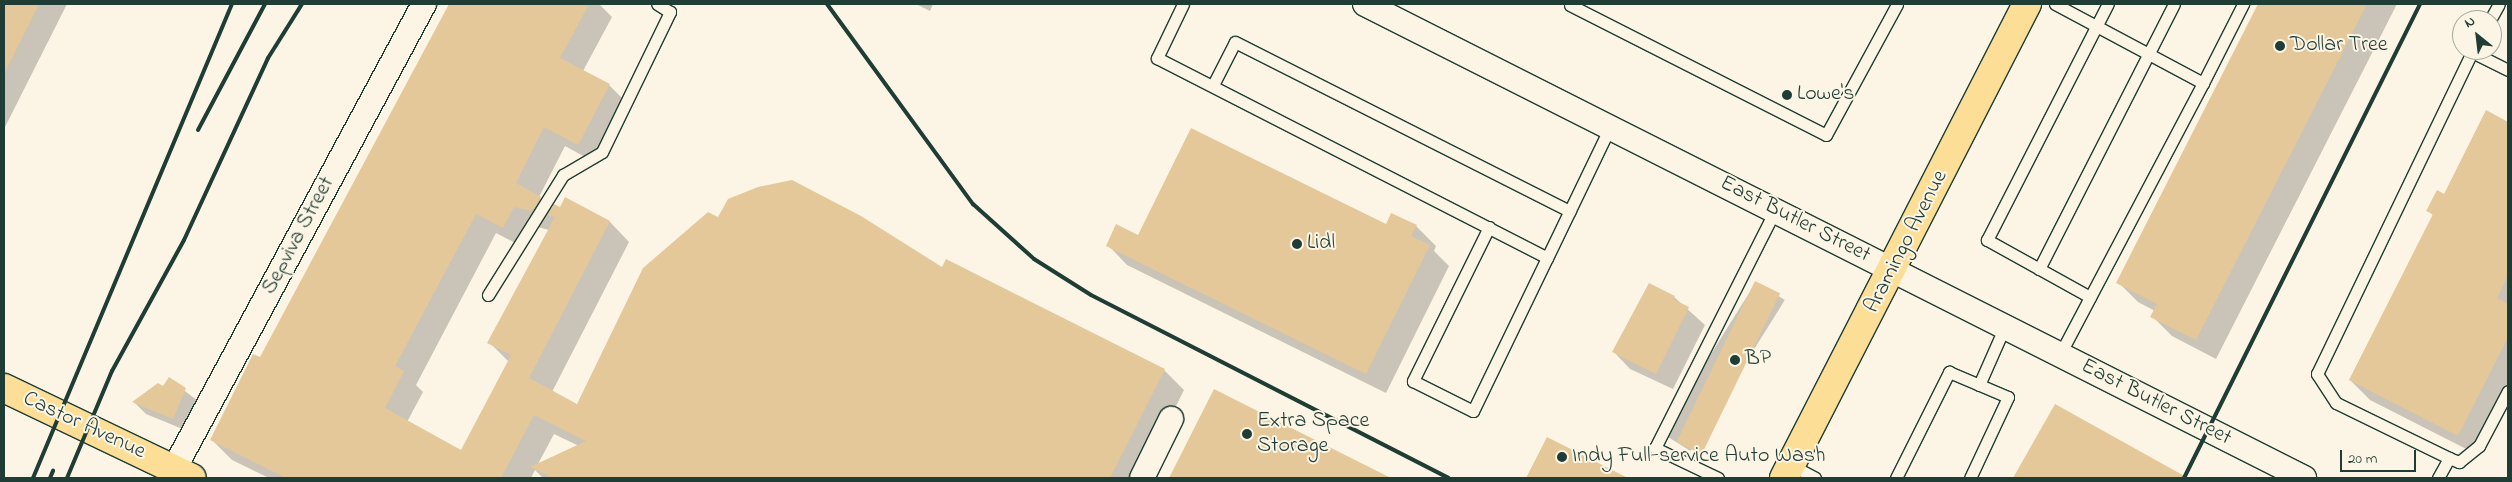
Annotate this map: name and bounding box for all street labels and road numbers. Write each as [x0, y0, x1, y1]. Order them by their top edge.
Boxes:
street label: Aramingo Avenue [1860, 166, 1954, 318]
street label: East Butler Street [1715, 171, 1875, 269]
street label: Sepviva Street [257, 173, 341, 299]
street label: East Butler Street [2076, 354, 2236, 452]
street label: Castor Avenue [19, 386, 149, 466]

